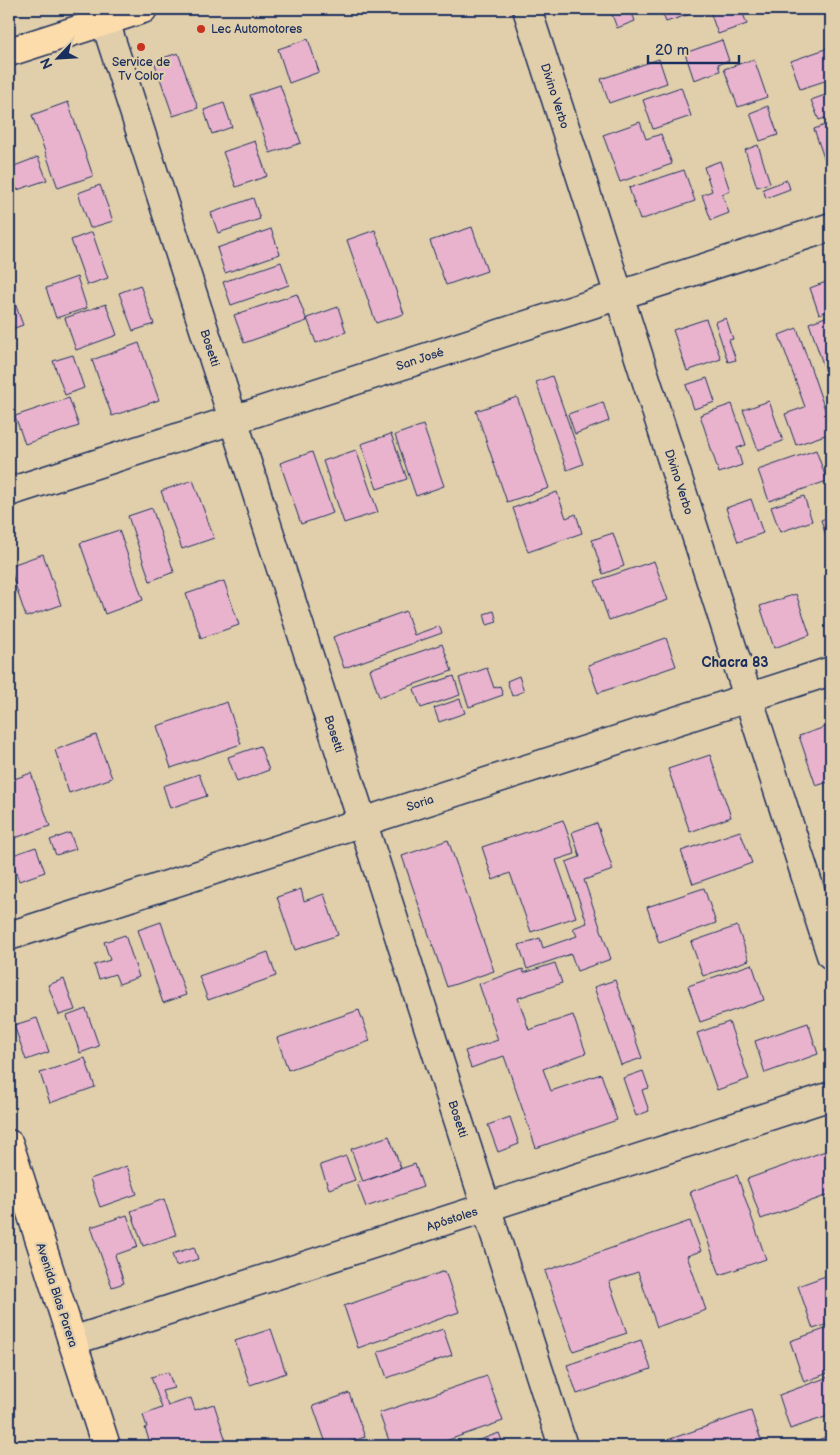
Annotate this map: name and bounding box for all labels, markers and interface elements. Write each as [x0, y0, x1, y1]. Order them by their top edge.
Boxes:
place label: Lec Automotores [211, 22, 302, 37]
marker: Lec Automotores [195, 23, 207, 35]
north arrow [32, 32, 82, 82]
scale bar [648, 32, 739, 64]
marker: Service de Tv Color [135, 41, 147, 53]
text: 20 m [655, 41, 689, 60]
text: N [37, 55, 57, 72]
place label: Service de Tv Color [112, 55, 170, 84]
street label: Divino Verbo [537, 62, 572, 131]
street label: Bosetti [196, 328, 223, 369]
street label: San José [394, 345, 446, 374]
street label: Divino Verbo [661, 448, 696, 517]
district label: Chacra 83 [702, 654, 768, 671]
street label: Bosetti [320, 714, 347, 755]
street label: Soria [405, 792, 436, 815]
street label: Bosetti [444, 1099, 471, 1140]
street label: Apóstoles [425, 1204, 480, 1235]
street label: Avenida Blas Parera [33, 1241, 81, 1349]

